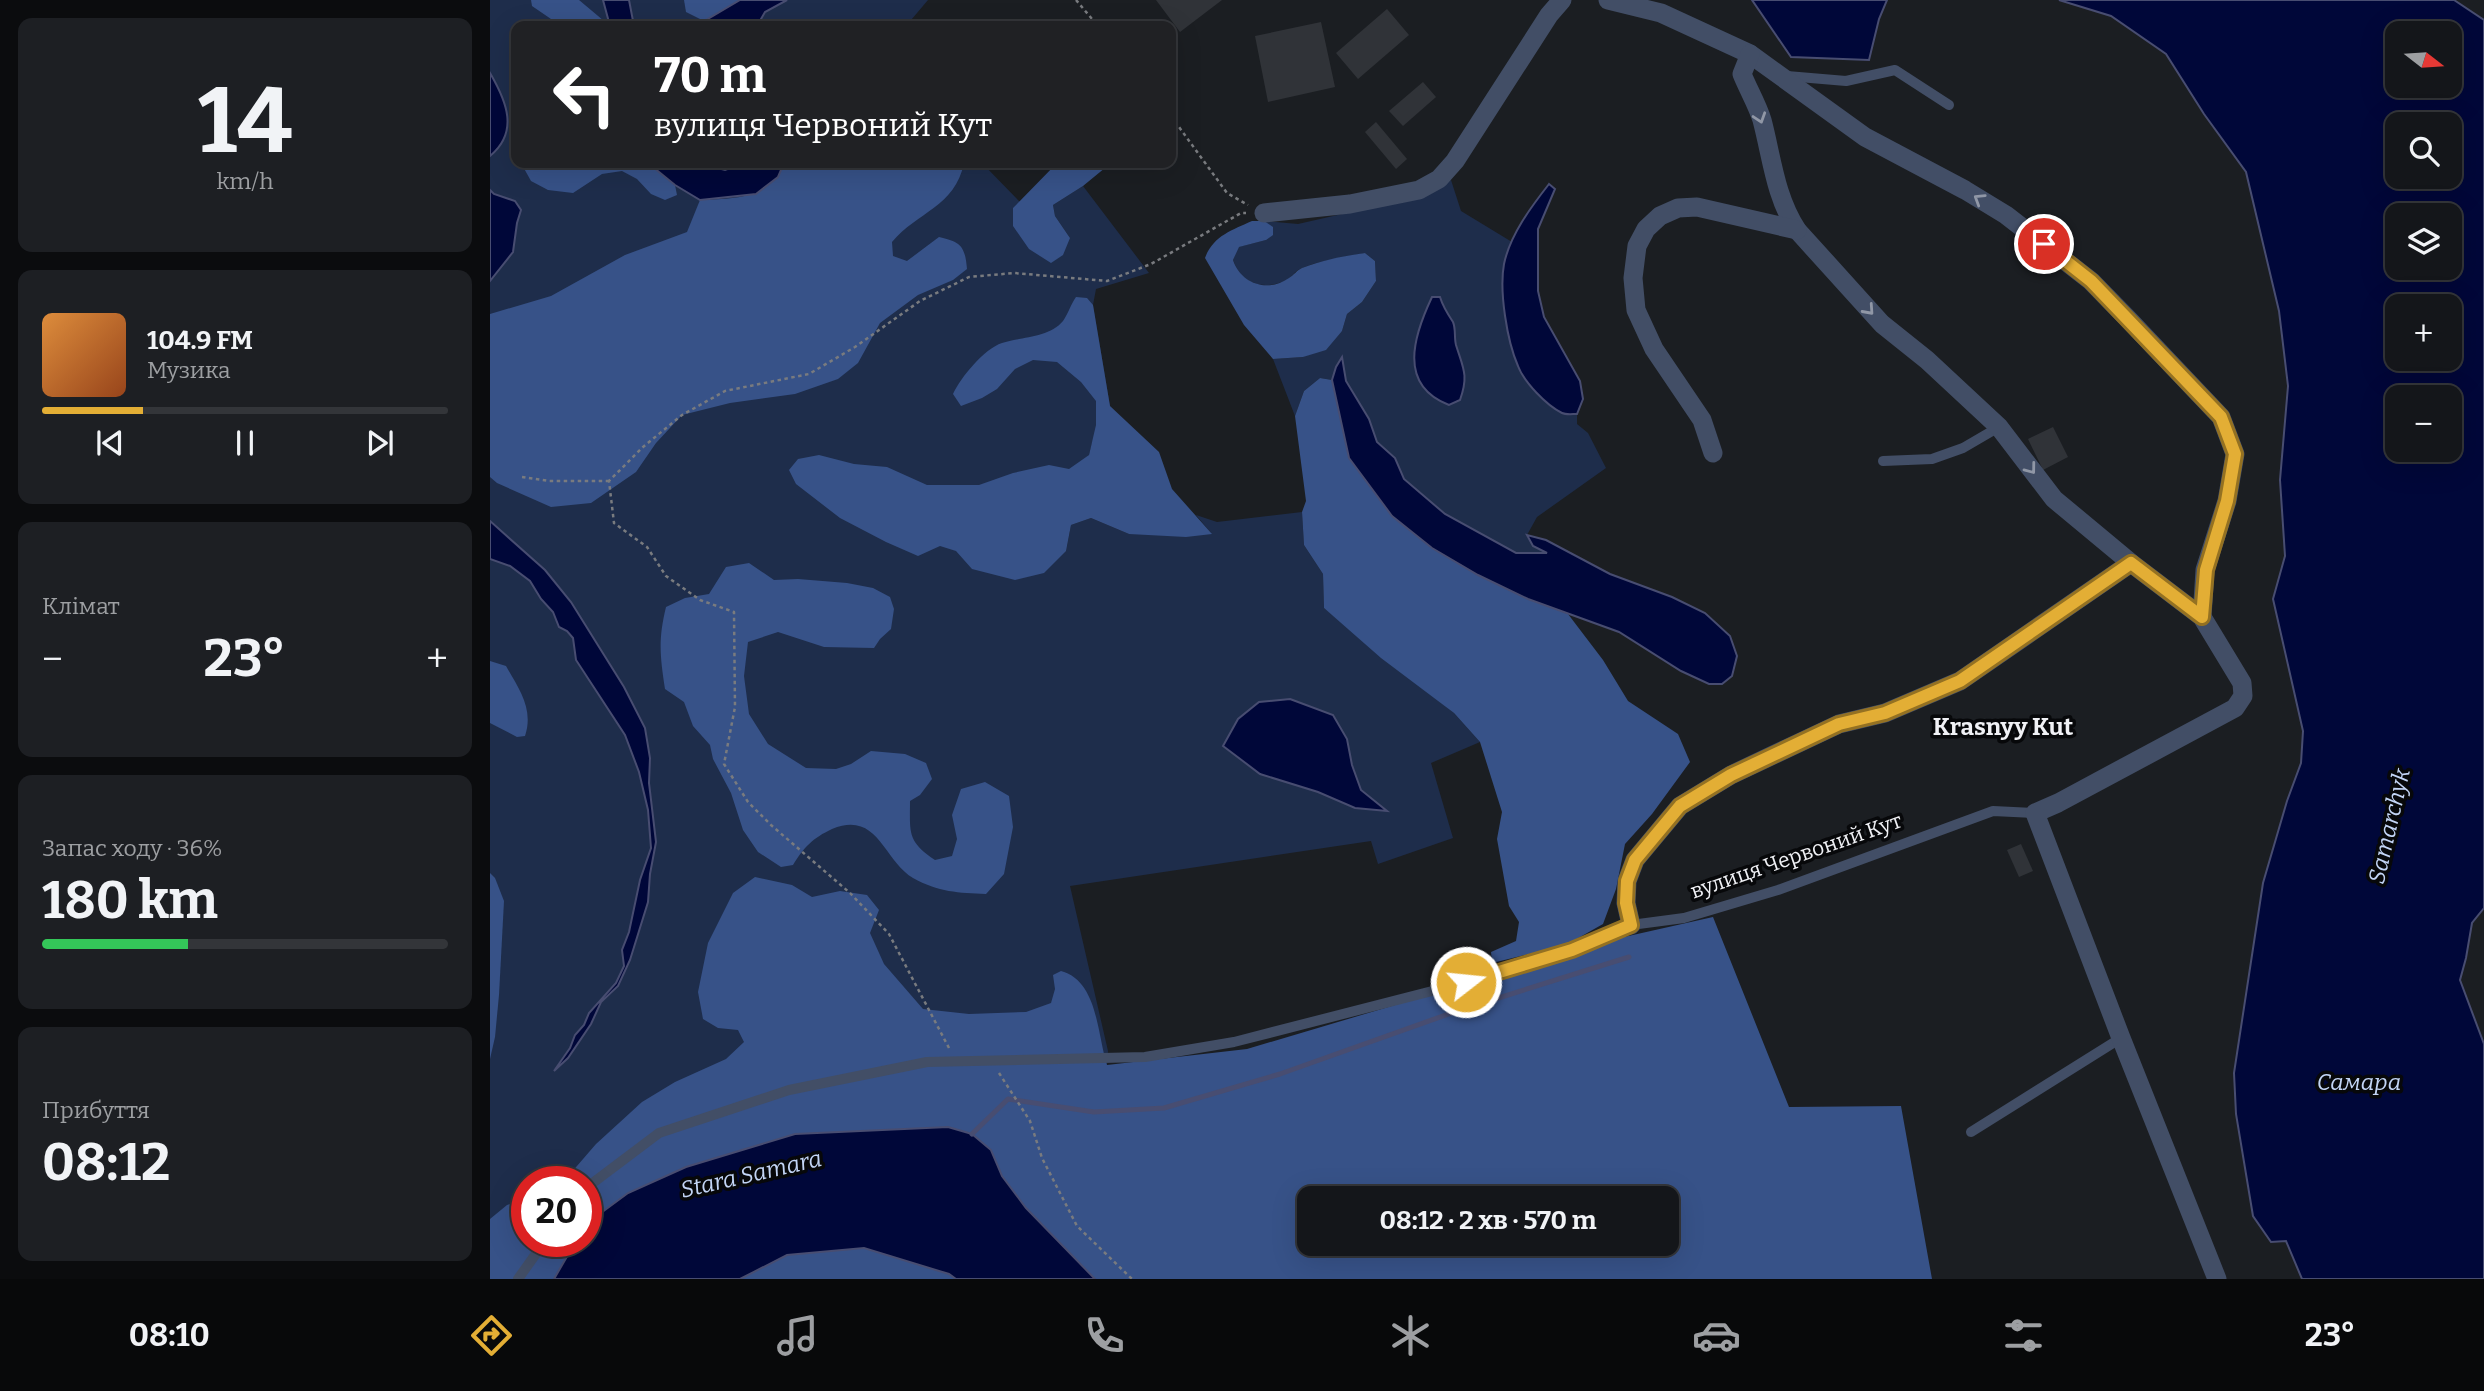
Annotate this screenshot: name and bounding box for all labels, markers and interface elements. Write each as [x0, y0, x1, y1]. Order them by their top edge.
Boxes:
north arrow [2385, 21, 2462, 98]
map controls [2385, 21, 2462, 462]
text: 70 m [654, 46, 766, 105]
icon: left [539, 49, 630, 140]
text: 14 [198, 67, 292, 176]
text: вулиця Червоний Кут [654, 106, 992, 144]
one-way arrow [1752, 111, 1766, 123]
button: search [2385, 112, 2462, 189]
text: km/h [217, 167, 273, 195]
one-way arrow [1974, 194, 1987, 207]
button: layers [2385, 203, 2462, 280]
pin [2014, 214, 2074, 274]
icon: arrive [2025, 225, 2063, 263]
button: + [2385, 294, 2462, 371]
one-way arrow [1861, 302, 1873, 315]
text: 104.9 FM [147, 325, 253, 356]
text: Музика [147, 356, 231, 384]
button: − [2385, 385, 2462, 462]
icon: previous [91, 424, 129, 462]
icon: pause [226, 424, 264, 462]
icon: next [361, 424, 399, 462]
one-way arrow [2022, 462, 2035, 474]
text: Клімат [42, 592, 120, 620]
text: 23° [204, 627, 286, 690]
text: − [42, 636, 63, 682]
text: + [426, 636, 448, 682]
district label: Krasnyy Kut [1933, 713, 2074, 741]
water label: Samarchyk [2362, 765, 2416, 886]
street label: вулиця Червоний Кут [1687, 808, 1905, 904]
text: Запас ходу · 36% [42, 834, 223, 862]
text: 180 km [42, 869, 218, 932]
position arrow [1429, 945, 1503, 1019]
water label: Самара [2317, 1068, 2401, 1096]
text: Прибуття [42, 1096, 150, 1124]
text: 08:12 [42, 1131, 170, 1194]
water label: Stara Samara [678, 1144, 824, 1204]
speed limit sign: 20 [511, 1166, 602, 1257]
text: 08:12 · 2 хв · 570 m [1380, 1205, 1596, 1236]
icon: directions [467, 1311, 516, 1360]
icon: music [773, 1311, 822, 1360]
icon: phone [1080, 1311, 1129, 1360]
icon: climate [1386, 1311, 1435, 1360]
icon: car [1692, 1311, 1741, 1360]
icon: filters [1999, 1311, 2048, 1360]
text: 08:10 [129, 1316, 210, 1354]
text: 23° [2305, 1316, 2355, 1354]

